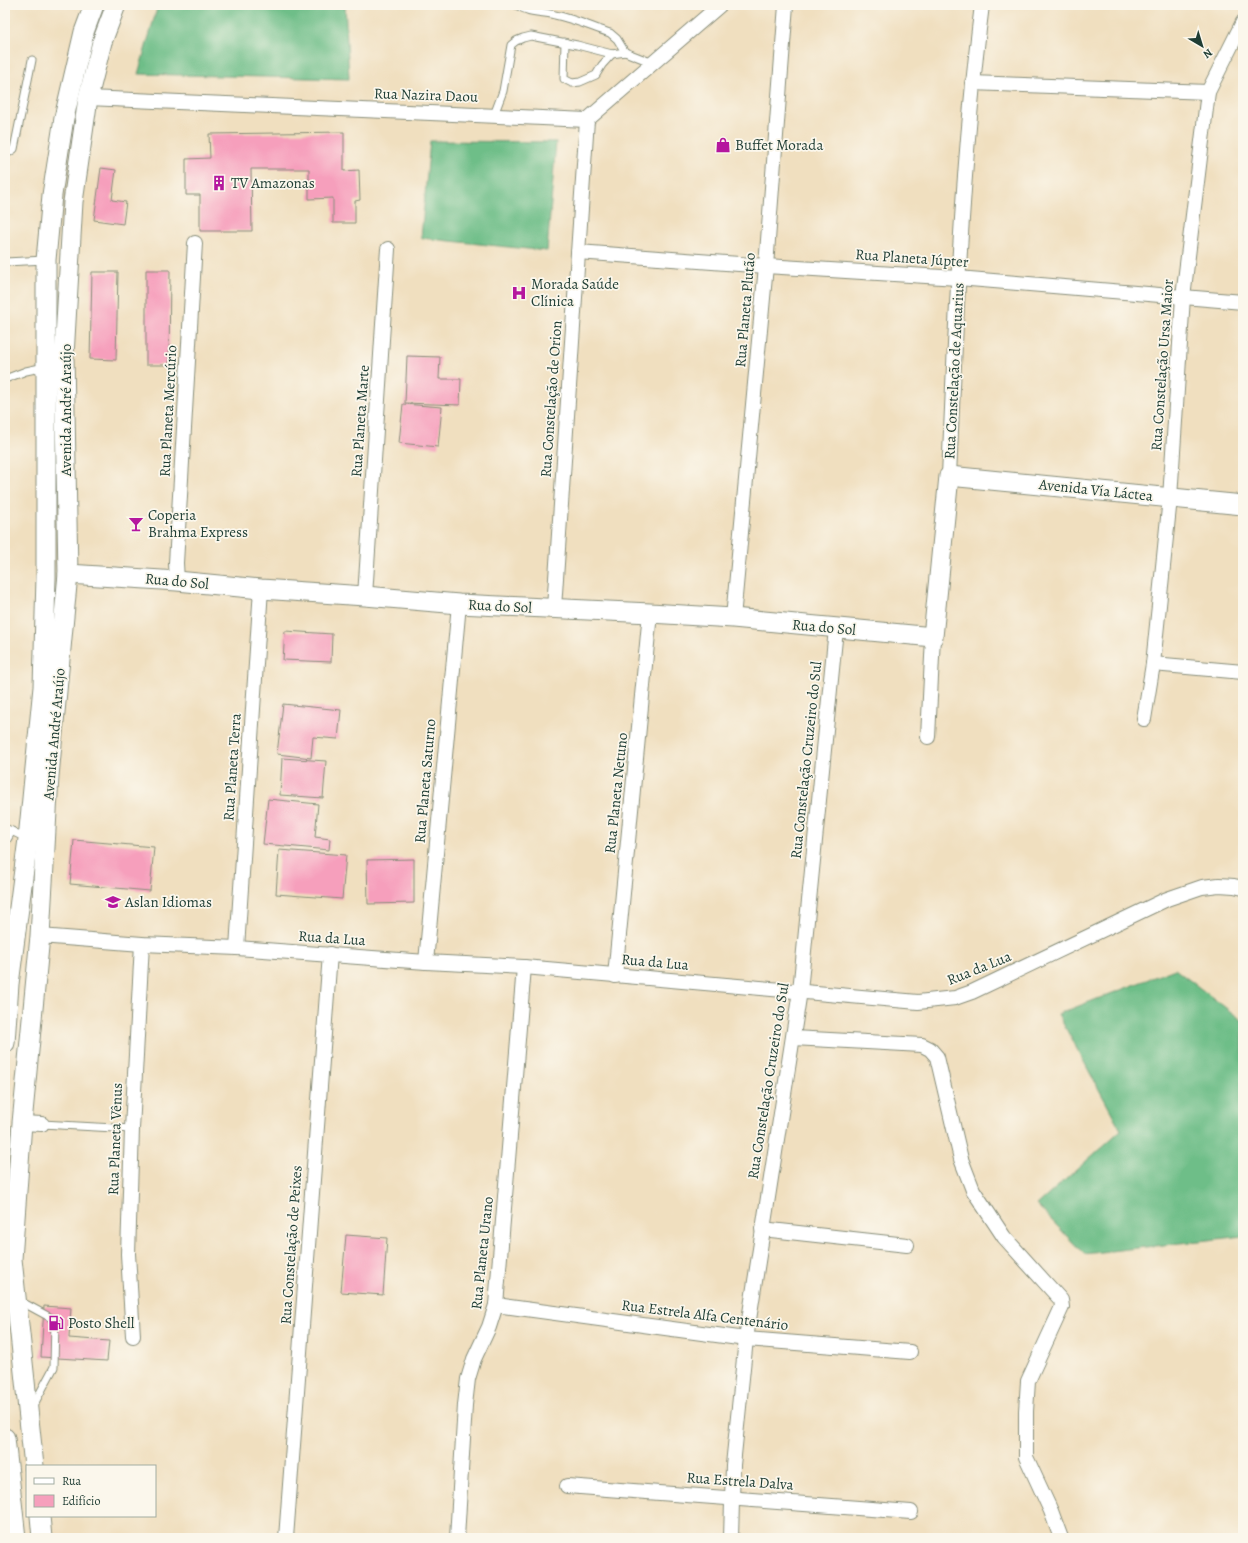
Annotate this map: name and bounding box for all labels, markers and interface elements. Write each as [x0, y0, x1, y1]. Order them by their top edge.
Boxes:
north arrow [1182, 26, 1222, 66]
text: N [1200, 45, 1216, 62]
street label: Rua Nazira Daou [374, 83, 479, 107]
place label: Buffet Morada [735, 135, 823, 155]
shop icon: Buffet Morada [714, 136, 732, 154]
place label: TV Amazonas [231, 173, 315, 193]
building icon: TV Amazonas [210, 174, 228, 192]
street label: Rua Planeta Júpter [855, 244, 970, 272]
street label: Rua Planeta Plutão [730, 252, 760, 368]
place label: Morada Saúde Clínica [531, 274, 619, 311]
street label: Rua Constelação Ursa Maior [1146, 278, 1178, 452]
street label: Rua Constelação de Aquarius [939, 282, 969, 460]
hospital icon: Morada Saúde Clínica [510, 284, 528, 302]
street label: Rua Constelação de Orion [536, 320, 566, 478]
street label: Avenida André Araújo [56, 344, 76, 477]
street label: Rua Planeta Mercúrio [155, 344, 181, 478]
street label: Rua Planeta Marte [346, 364, 374, 478]
street label: Avenida Vía Láctea [1037, 474, 1154, 506]
place label: Coperia Brahma Express [148, 505, 248, 542]
bar icon: Coperia Brahma Express [127, 515, 145, 533]
street label: Rua do Sol [144, 568, 210, 594]
street label: Rua do Sol [467, 594, 533, 618]
street label: Rua do Sol [791, 614, 857, 640]
street label: Rua Constelação Cruzeiro do Sul [786, 660, 826, 860]
street label: Avenida André Araújo [38, 667, 70, 802]
street label: Rua Planeta Terra [218, 712, 246, 822]
street label: Rua Planeta Saturno [410, 718, 440, 844]
street label: Rua Planeta Netuno [600, 732, 632, 854]
place label: Aslan Idiomas [124, 892, 212, 912]
school or university icon: Aslan Idiomas [104, 893, 122, 911]
street label: Rua da Lua [298, 926, 366, 950]
street label: Rua da Lua [944, 946, 1014, 990]
street label: Rua da Lua [620, 949, 690, 975]
street label: Rua Constelação Cruzeiro do Sul [743, 981, 793, 1181]
street label: Rua Planeta Vênus [103, 1082, 127, 1196]
street label: Rua Constelação de Peixes [275, 1165, 307, 1325]
street label: Rua Planeta Urano [466, 1195, 498, 1311]
street label: Rua Estrela Alfa Centenário [621, 1295, 789, 1335]
place label: Posto Shell [68, 1313, 135, 1333]
fuel station icon: Posto Shell [47, 1314, 65, 1332]
legend [26, 1465, 156, 1517]
street label: Rua Estrela Dalva [686, 1467, 794, 1495]
text: Rua [62, 1473, 81, 1489]
text: Edifício [62, 1493, 100, 1509]

